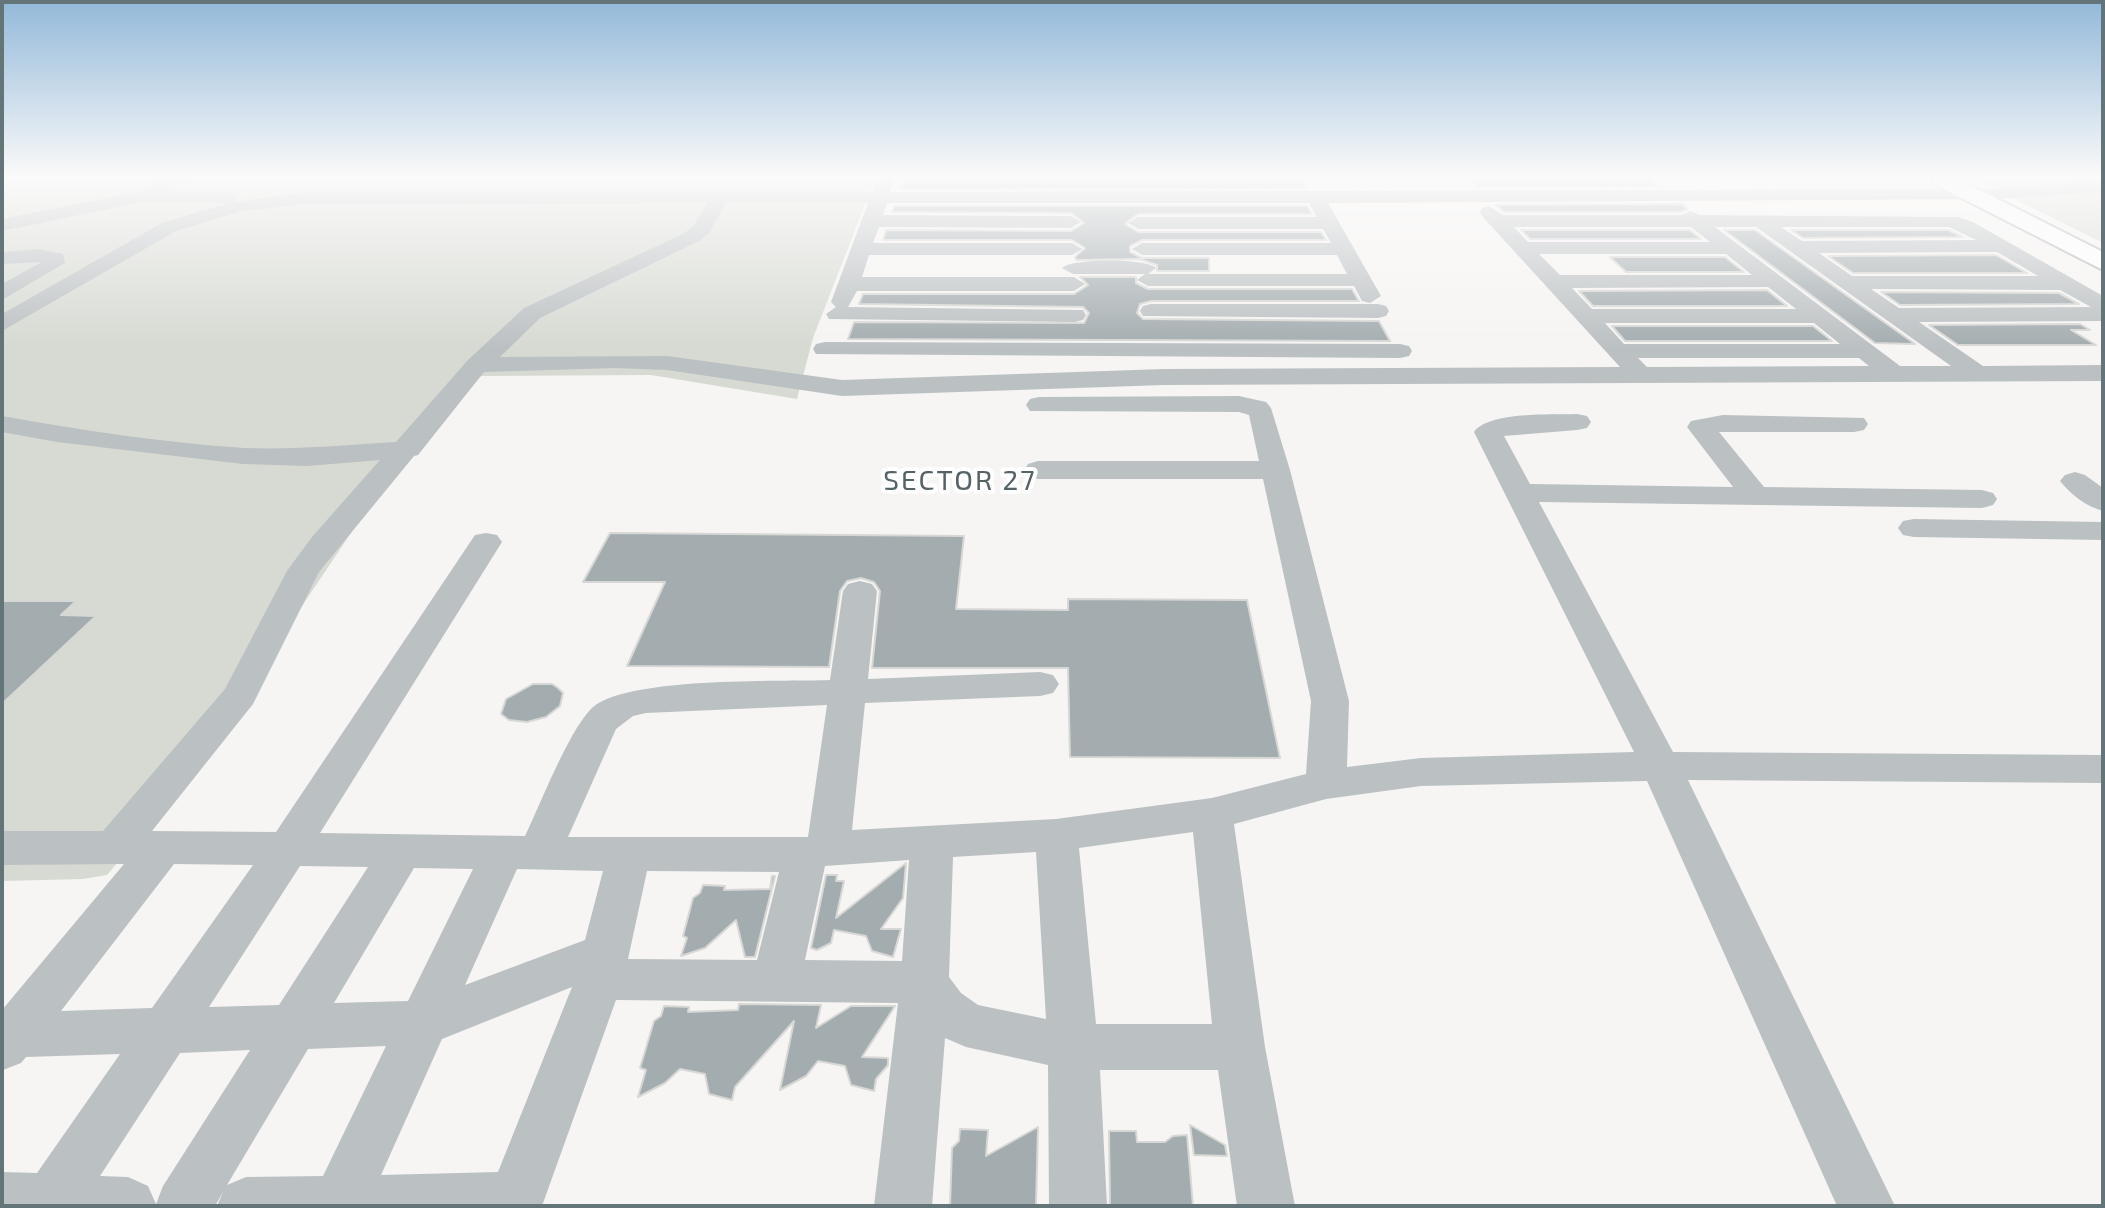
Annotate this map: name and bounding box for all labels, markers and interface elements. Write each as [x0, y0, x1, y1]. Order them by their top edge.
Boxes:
district label: SECTOR 27 [883, 464, 1037, 498]

